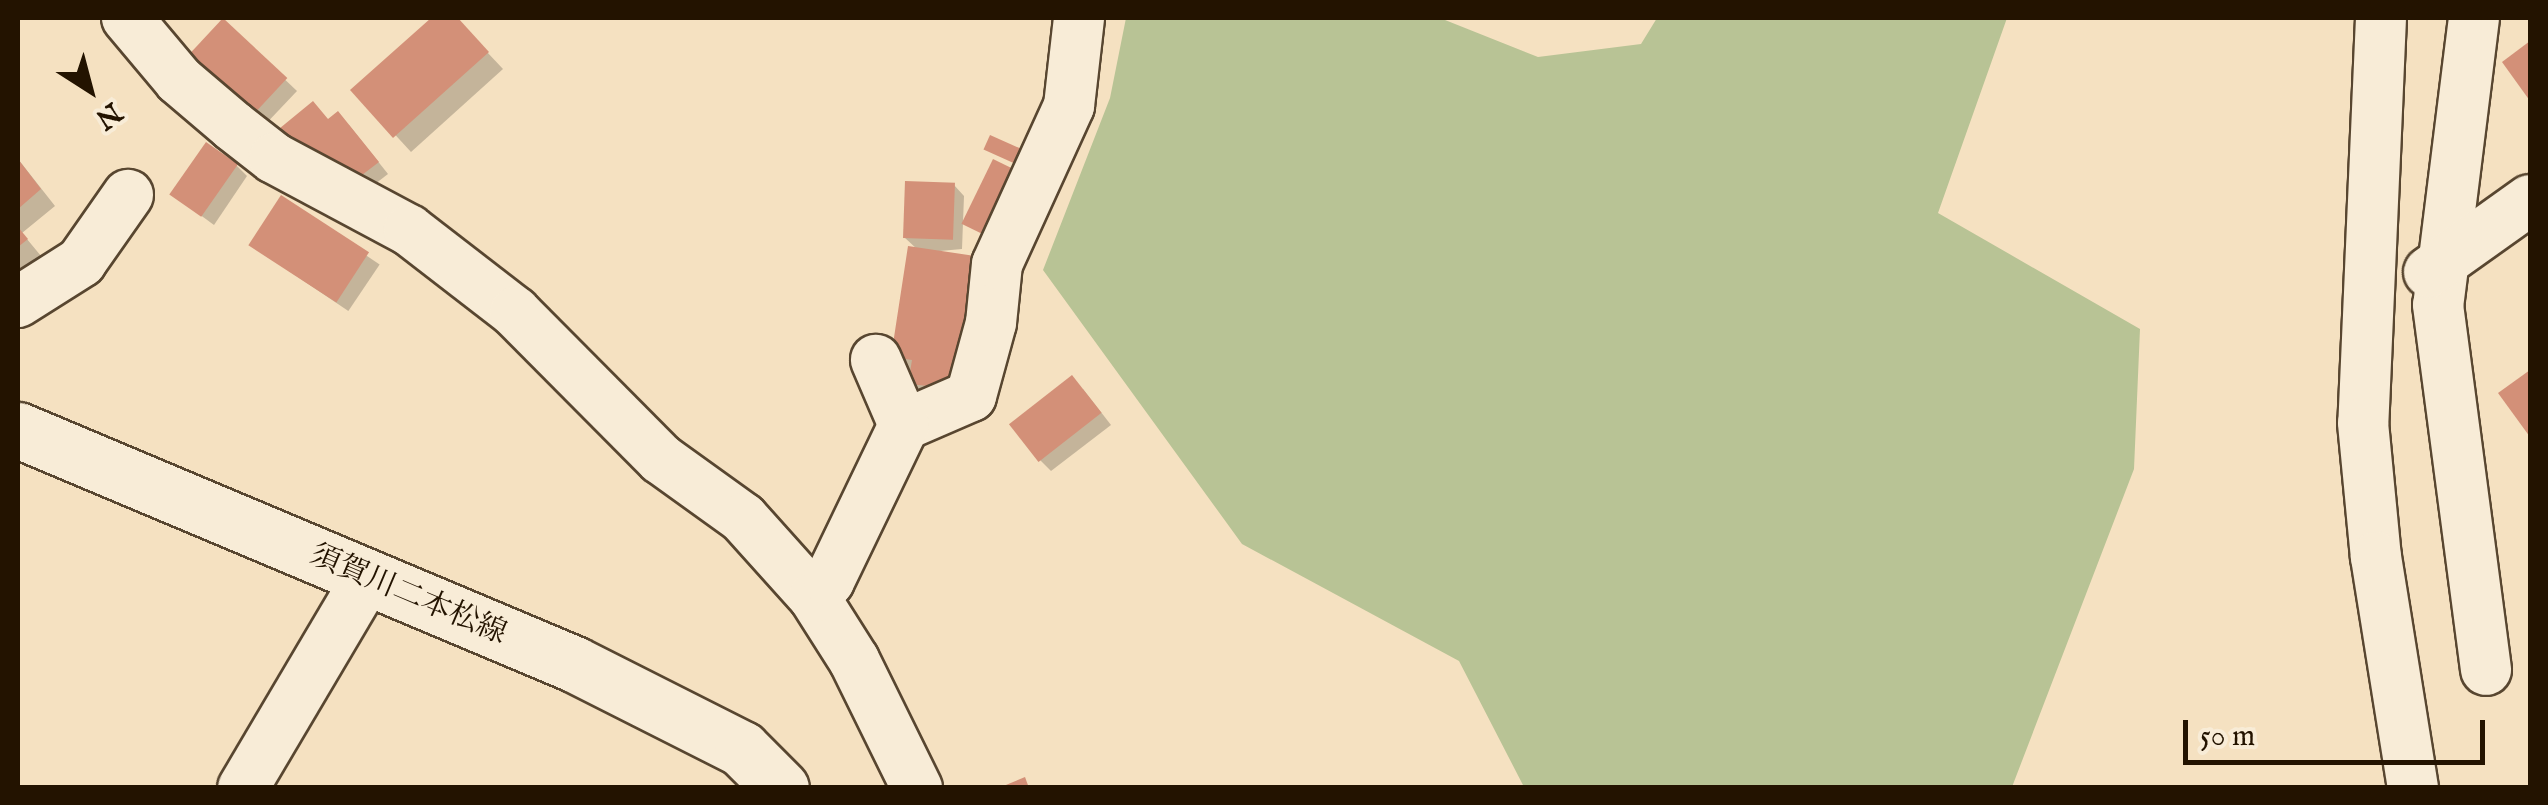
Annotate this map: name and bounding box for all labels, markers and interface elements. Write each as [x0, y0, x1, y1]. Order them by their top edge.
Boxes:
north arrow [40, 40, 140, 140]
text: N [88, 93, 128, 136]
street label: 須賀川二本松線 [304, 537, 512, 653]
scale bar [2188, 700, 2490, 762]
text: 50 m [2200, 718, 2255, 756]

